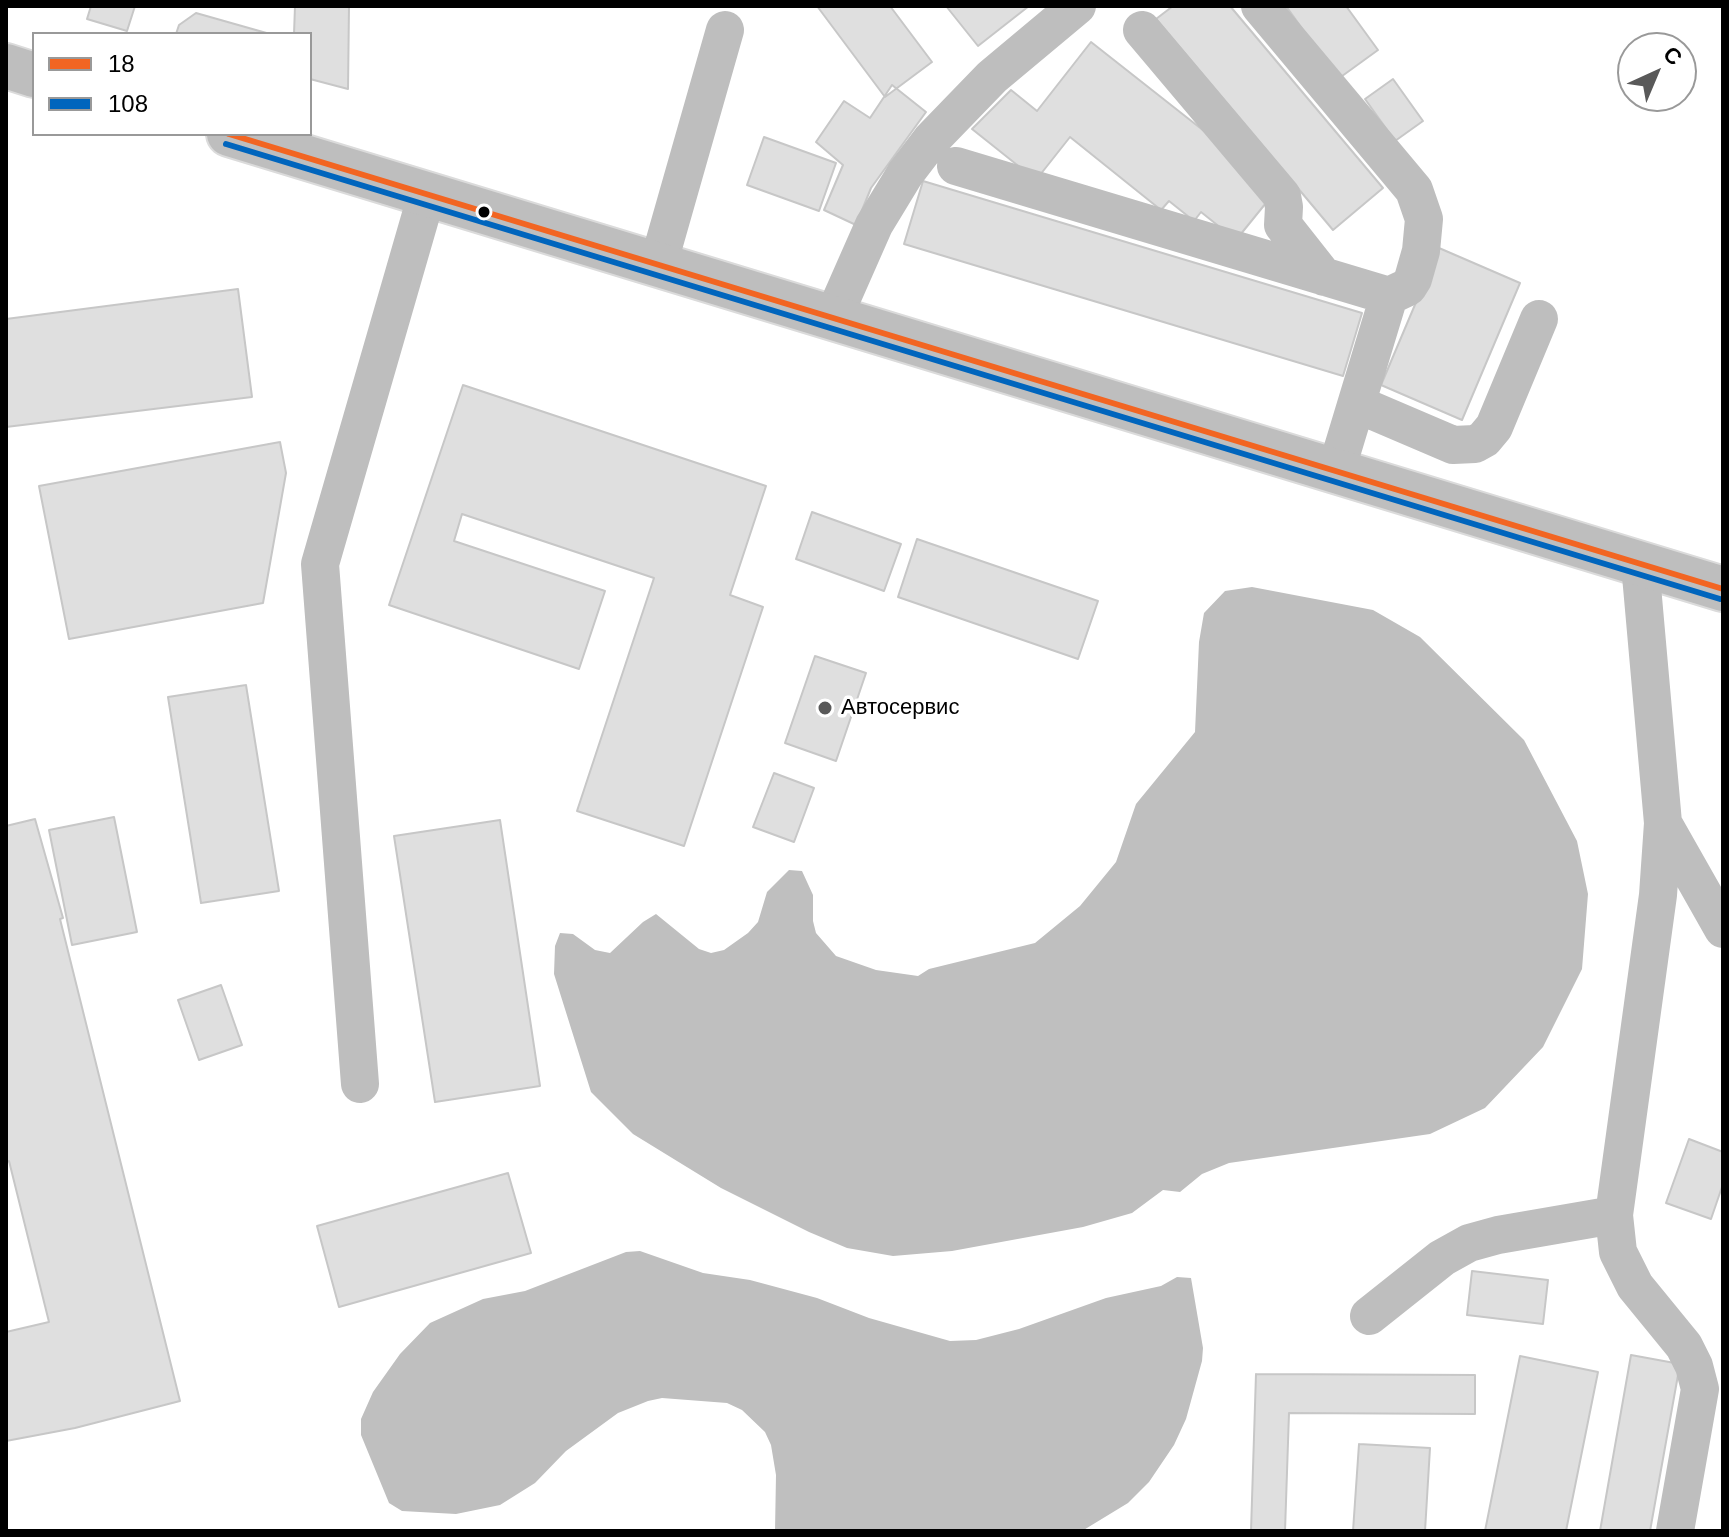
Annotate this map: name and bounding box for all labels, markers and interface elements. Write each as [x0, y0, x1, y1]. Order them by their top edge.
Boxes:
legend [32, 32, 312, 136]
north arrow [1617, 32, 1697, 112]
text: С [1658, 41, 1687, 70]
text: 18 [108, 50, 135, 77]
text: 108 [108, 90, 148, 117]
unlabelled marker [476, 204, 492, 220]
place label: Автосервис [841, 695, 959, 721]
marker: Автосервис [816, 699, 834, 717]

